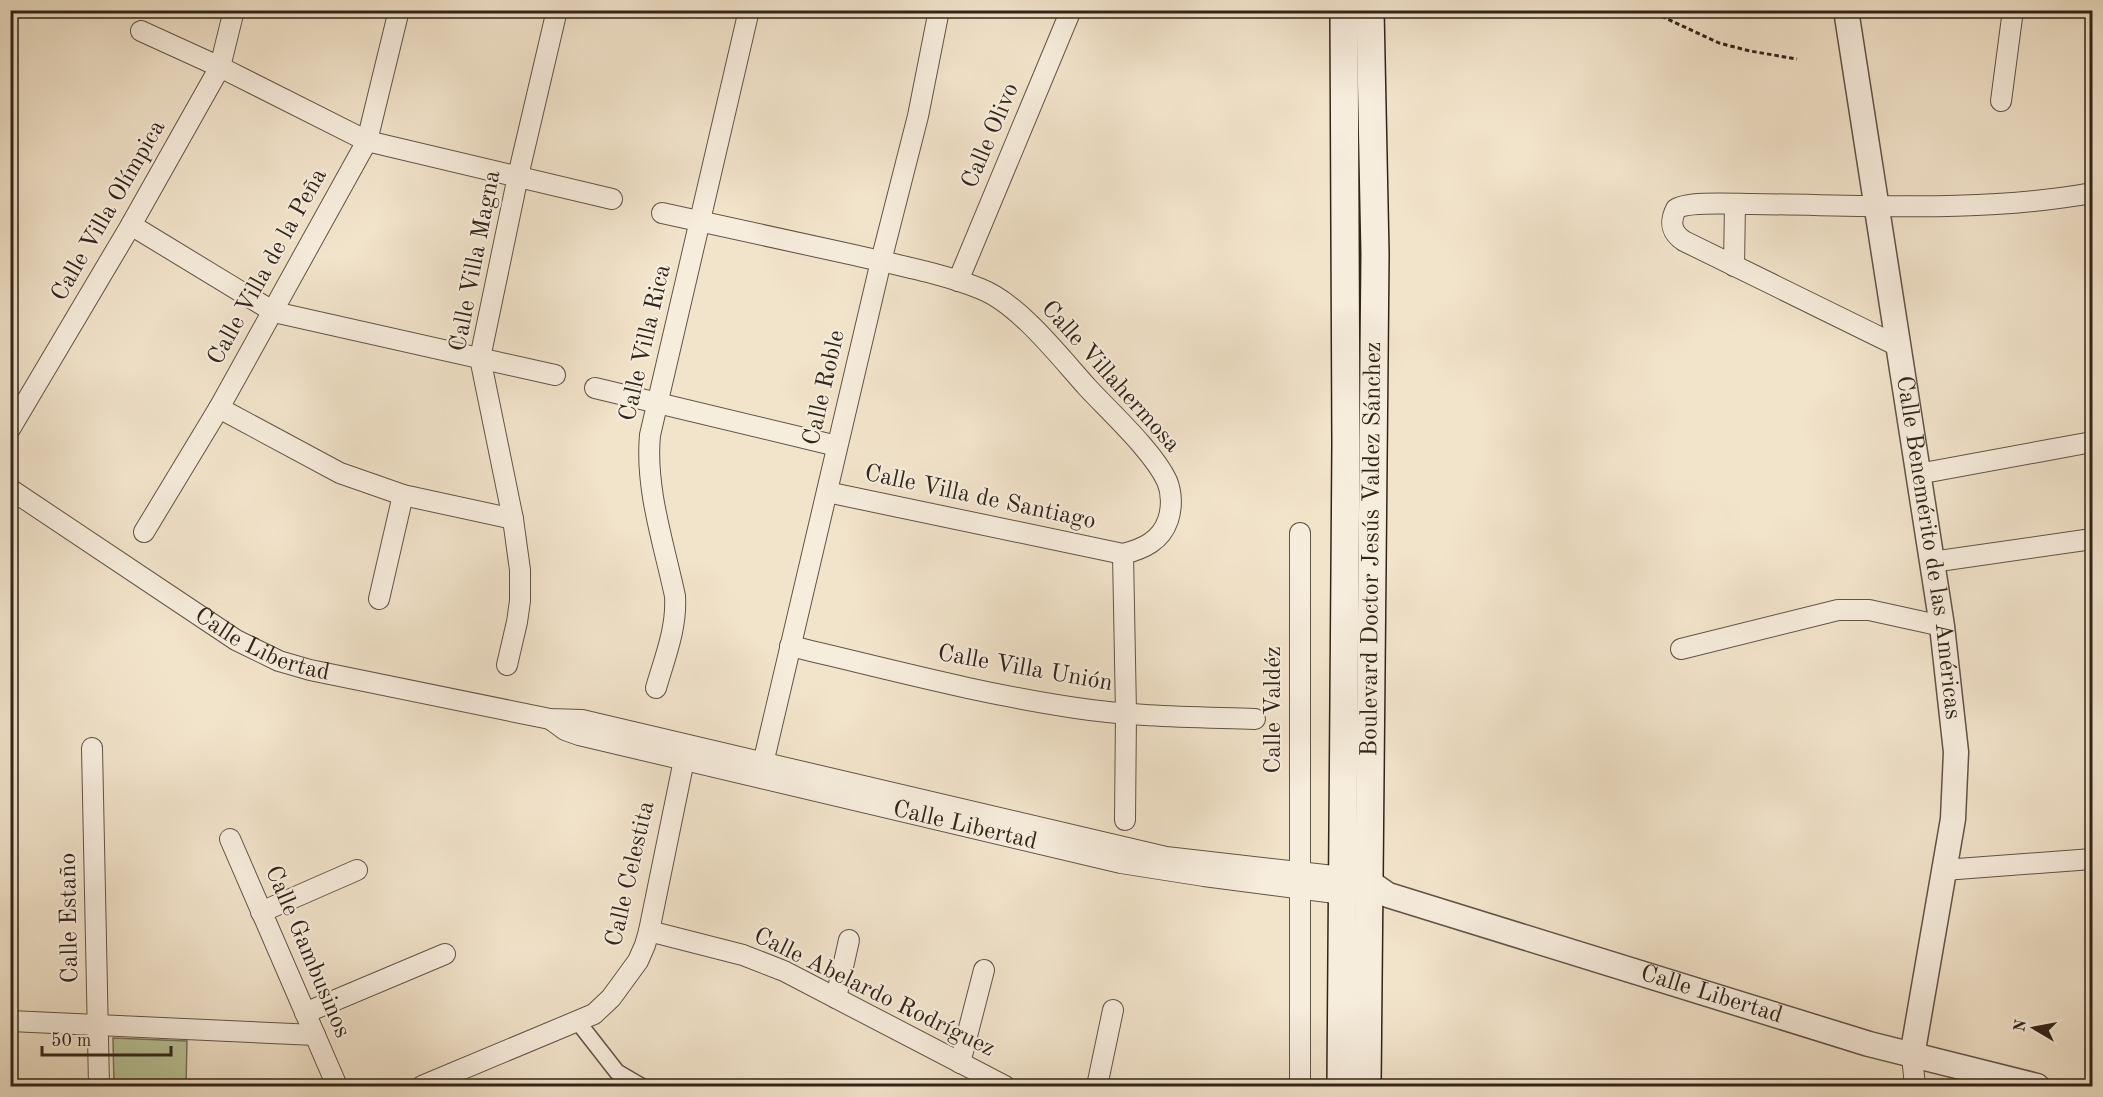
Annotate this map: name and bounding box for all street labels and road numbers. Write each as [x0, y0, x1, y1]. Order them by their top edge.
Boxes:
street label: Calle Olivo [958, 80, 1024, 192]
street label: Calle Villa Olímpica [48, 116, 171, 305]
street label: Calle Villa de la Peña [204, 165, 332, 369]
street label: Calle Villa Magna [447, 168, 505, 354]
street label: Calle Villa Rica [616, 262, 676, 424]
street label: Calle Villahermosa [1036, 297, 1184, 457]
street label: Calle Roble [800, 328, 850, 448]
street label: Boulevard Doctor Jesús Valdez Sánchez [1358, 341, 1386, 757]
street label: Calle Benemérito de las Américas [1891, 374, 1964, 721]
street label: Calle Villa de Santiago [862, 462, 1098, 534]
street label: Calle Libertad [190, 604, 332, 686]
street label: Calle Villa Unión [936, 642, 1114, 696]
street label: Calle Valdéz [1262, 646, 1286, 774]
street label: Calle Libertad [890, 798, 1039, 855]
street label: Calle Celestita [603, 799, 659, 949]
street label: Calle Estaño [57, 852, 83, 984]
street label: Calle Gambusinos [260, 863, 354, 1041]
street label: Calle Abelardo Rodríguez [750, 924, 998, 1062]
street label: Calle Libertad [1637, 962, 1785, 1028]

